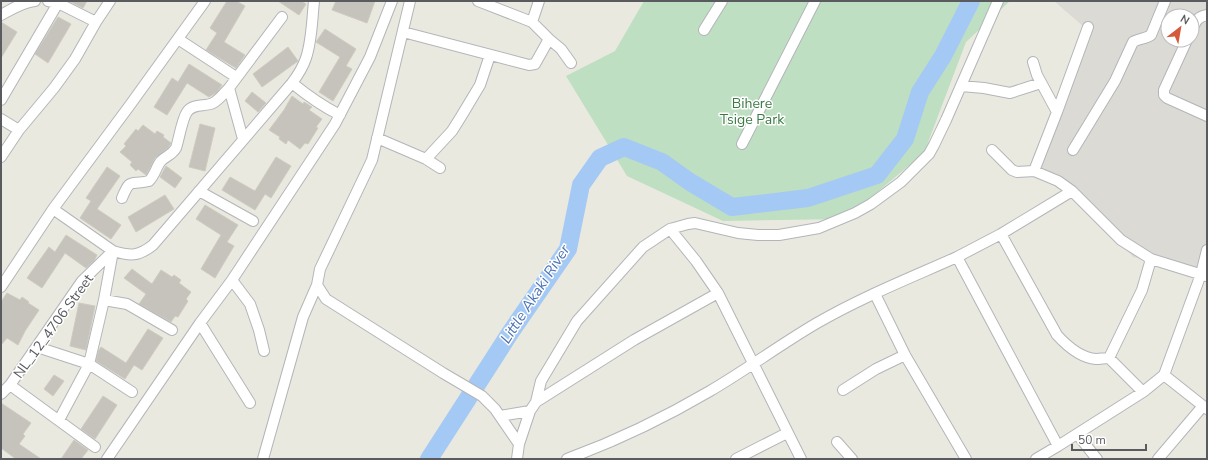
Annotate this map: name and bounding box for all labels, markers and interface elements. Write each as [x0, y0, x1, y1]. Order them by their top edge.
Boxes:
north arrow [1160, 8, 1200, 48]
text: N [1178, 11, 1192, 28]
park label: Bihere Tsige Park [720, 94, 785, 129]
water label: Little Akaki River [496, 240, 575, 347]
street label: NL_12_4706 Street [9, 270, 98, 382]
scale bar [1072, 426, 1146, 452]
text: 50 m [1078, 432, 1106, 448]

